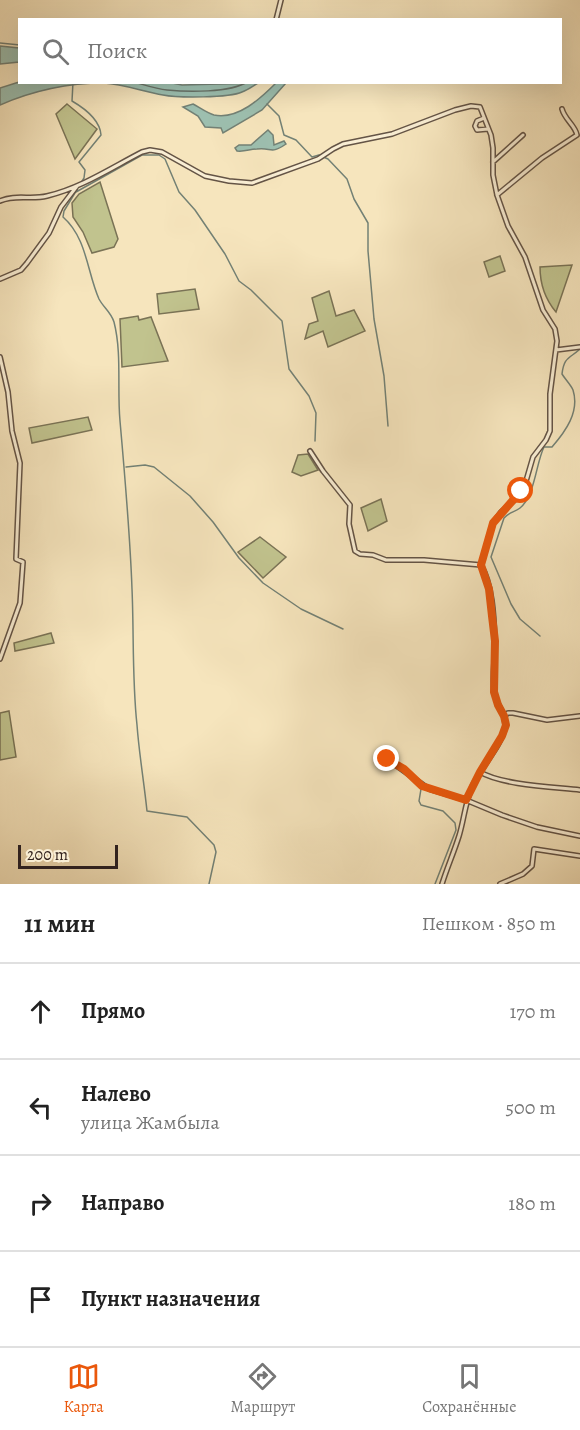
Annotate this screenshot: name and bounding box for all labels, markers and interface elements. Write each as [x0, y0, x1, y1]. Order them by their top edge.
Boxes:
search box [18, 18, 562, 84]
icon: search [39, 35, 72, 68]
text: Поиск [87, 36, 147, 66]
route start [507, 477, 533, 503]
route end [373, 745, 399, 771]
scale bar [18, 842, 118, 870]
text: 200 m [27, 844, 68, 866]
text: 11 мин [24, 906, 95, 941]
text: Пешком · 850 m [422, 910, 556, 937]
icon: ahead [24, 995, 57, 1028]
text: Прямо [81, 996, 145, 1026]
text: 170 m [510, 998, 556, 1025]
text: Налево [81, 1079, 151, 1109]
icon: left [24, 1091, 57, 1124]
text: 500 m [505, 1094, 556, 1121]
text: улица Жамбыла [81, 1109, 220, 1136]
icon: right [24, 1187, 57, 1220]
text: Направо [81, 1188, 164, 1218]
text: 180 m [508, 1190, 556, 1217]
icon: arrive [24, 1283, 57, 1316]
text: Пункт назначения [81, 1284, 260, 1314]
tab: Карта [63, 1360, 104, 1418]
tab: Маршрут [231, 1360, 295, 1418]
tab: Сохранённые [422, 1360, 517, 1418]

